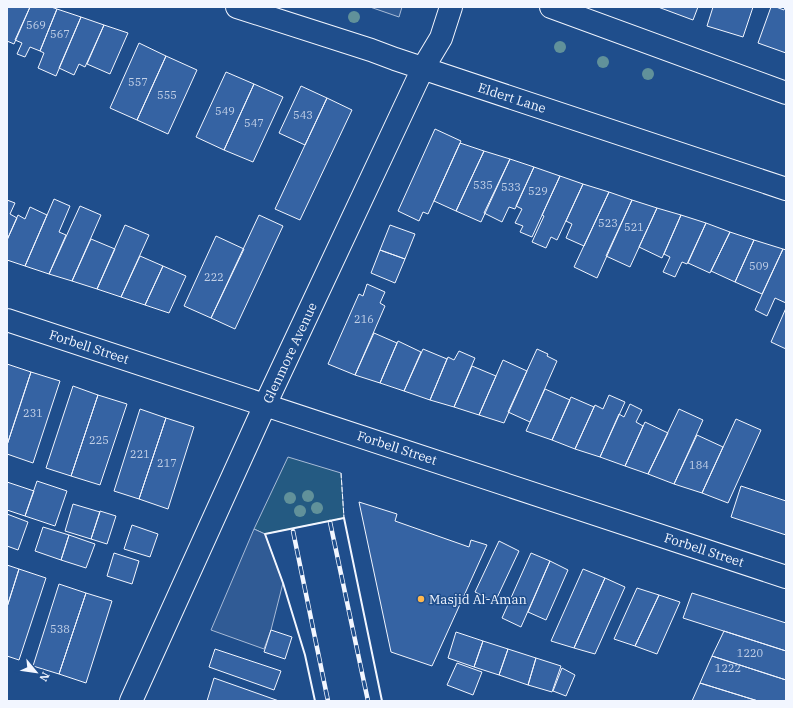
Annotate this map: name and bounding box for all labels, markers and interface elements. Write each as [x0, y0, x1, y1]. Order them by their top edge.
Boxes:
house number: 569 [26, 18, 46, 32]
house number: 567 [50, 27, 70, 41]
house number: 557 [128, 75, 148, 89]
street label: Eldert Lane [476, 79, 548, 117]
house number: 555 [157, 88, 177, 102]
house number: 549 [215, 104, 235, 118]
house number: 543 [293, 108, 313, 122]
house number: 547 [244, 116, 264, 130]
house number: 535 [473, 178, 493, 192]
house number: 533 [501, 180, 521, 194]
house number: 529 [528, 184, 548, 198]
house number: 523 [598, 216, 618, 230]
house number: 521 [624, 220, 644, 234]
house number: 509 [749, 259, 769, 273]
house number: 222 [204, 270, 224, 284]
street label: Glenmore Avenue [259, 300, 321, 406]
house number: 216 [354, 312, 374, 326]
street label: Forbell Street [47, 326, 131, 368]
house number: 231 [23, 406, 43, 420]
street label: Forbell Street [355, 427, 439, 469]
house number: 225 [89, 433, 109, 447]
house number: 221 [130, 447, 150, 461]
house number: 217 [157, 456, 177, 470]
house number: 184 [689, 458, 709, 472]
street label: Forbell Street [662, 529, 746, 571]
place label: Masjid Al-Aman [429, 591, 527, 608]
marker: Masjid Al-Aman [416, 594, 426, 604]
house number: 538 [50, 622, 70, 636]
house number: 1220 [737, 646, 764, 660]
north arrow [16, 652, 56, 692]
house number: 1222 [715, 661, 741, 675]
text: N [36, 670, 53, 684]

